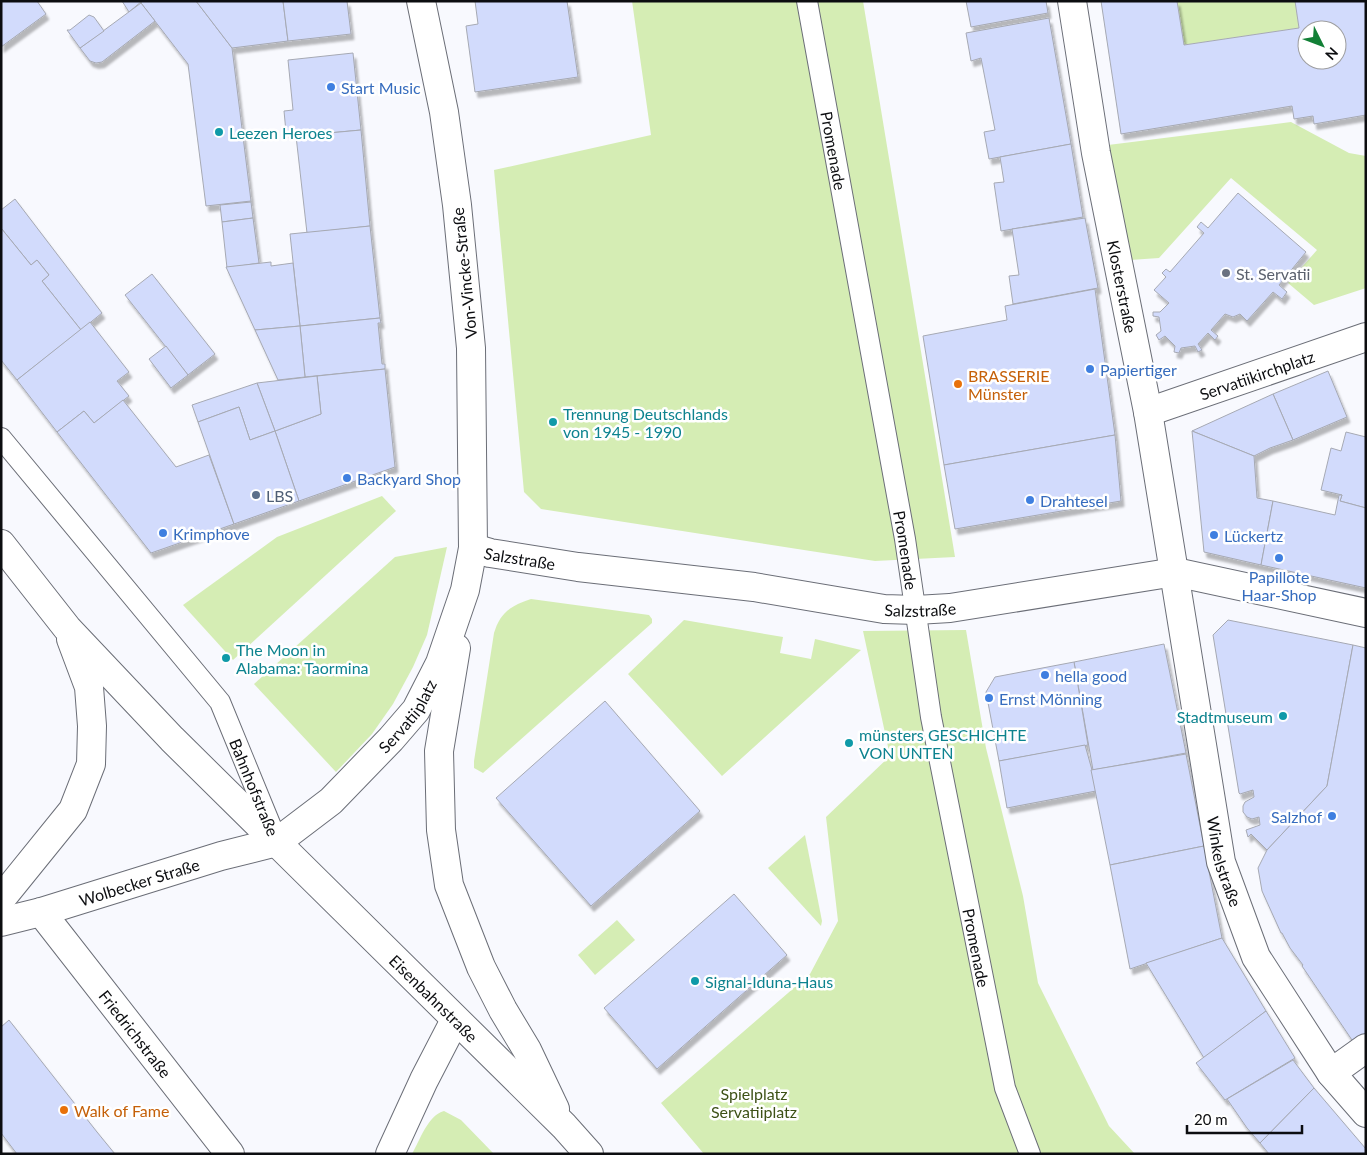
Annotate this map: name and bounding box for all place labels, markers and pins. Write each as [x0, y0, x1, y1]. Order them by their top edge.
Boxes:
place label: Start Music [341, 78, 421, 97]
marker: Start Music [325, 81, 337, 93]
place label: Leezen Heroes [229, 123, 333, 142]
marker: Leezen Heroes [213, 126, 225, 138]
place label: St. Servatii [1236, 264, 1310, 283]
marker: St. Servatii [1220, 267, 1232, 279]
place label: Papiertiger [1100, 360, 1177, 379]
marker: Papiertiger [1084, 363, 1096, 375]
place label: BRASSERIE Münster [968, 366, 1050, 403]
marker: BRASSERIE Münster [952, 378, 964, 390]
place label: Trennung Deutschlands von 1945 - 1990 [563, 404, 728, 441]
marker: Trennung Deutschlands von 1945 - 1990 [547, 416, 559, 428]
place label: Backyard Shop [357, 469, 461, 488]
marker: Backyard Shop [341, 472, 353, 484]
place label: LBS [266, 486, 293, 505]
marker: LBS [250, 489, 262, 501]
place label: Drahtesel [1040, 491, 1108, 510]
marker: Drahtesel [1024, 494, 1036, 506]
place label: Krimphove [173, 524, 250, 543]
place label: Lückertz [1224, 526, 1283, 545]
marker: Krimphove [157, 527, 169, 539]
marker: Lückertz [1208, 529, 1220, 541]
marker: Papillote Haar-Shop [1273, 552, 1285, 564]
place label: Papillote Haar-Shop [1242, 567, 1316, 604]
place label: The Moon in Alabama: Taormina [236, 640, 369, 677]
marker: The Moon in Alabama: Taormina [220, 652, 232, 664]
place label: hella good [1055, 666, 1127, 685]
marker: hella good [1039, 669, 1051, 681]
place label: Ernst Mönning [999, 689, 1102, 708]
marker: Ernst Mönning [983, 692, 995, 704]
place label: Stadtmuseum [1177, 707, 1273, 726]
marker: Stadtmuseum [1277, 710, 1289, 722]
place label: münsters GESCHICHTE VON UNTEN [859, 725, 1026, 762]
marker: münsters GESCHICHTE VON UNTEN [843, 737, 855, 749]
place label: Salzhof [1271, 807, 1322, 826]
marker: Salzhof [1326, 810, 1338, 822]
place label: Signal-Iduna-Haus [705, 972, 833, 991]
marker: Signal-Iduna-Haus [689, 975, 701, 987]
place label: Walk of Fame [74, 1101, 169, 1120]
marker: Walk of Fame [58, 1104, 70, 1116]

